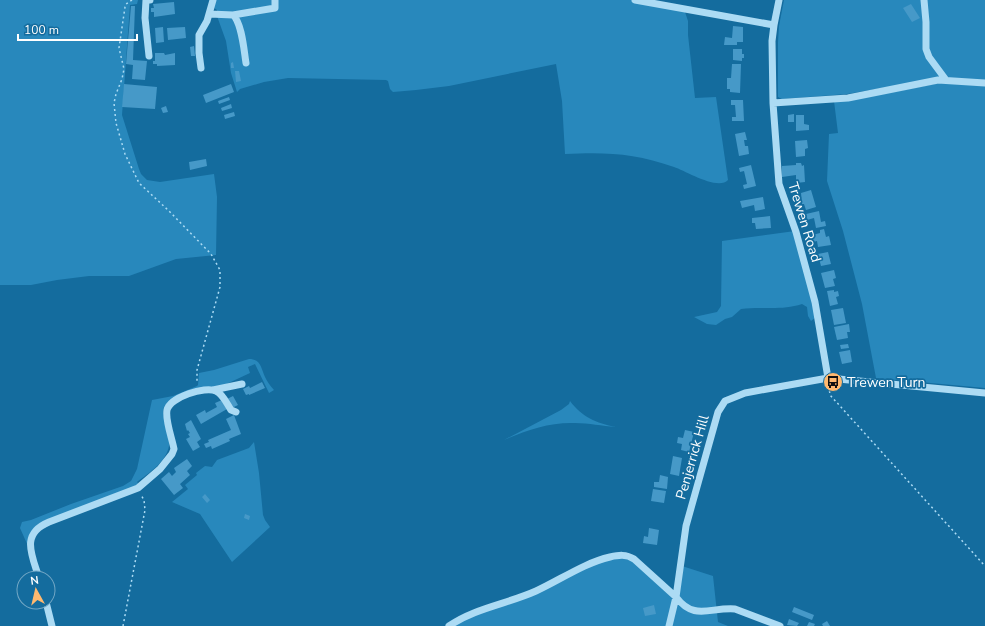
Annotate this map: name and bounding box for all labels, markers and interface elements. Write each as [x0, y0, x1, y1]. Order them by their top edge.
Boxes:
scale bar [18, 16, 137, 42]
text: 100 m [24, 22, 59, 38]
street label: Trewen Road [783, 180, 826, 265]
bus stop icon: Trewen Turn [822, 371, 844, 393]
place label: Trewen Turn [847, 373, 926, 392]
street label: Penjerrick Hill [671, 412, 714, 502]
north arrow [16, 570, 56, 610]
text: N [30, 573, 40, 589]

